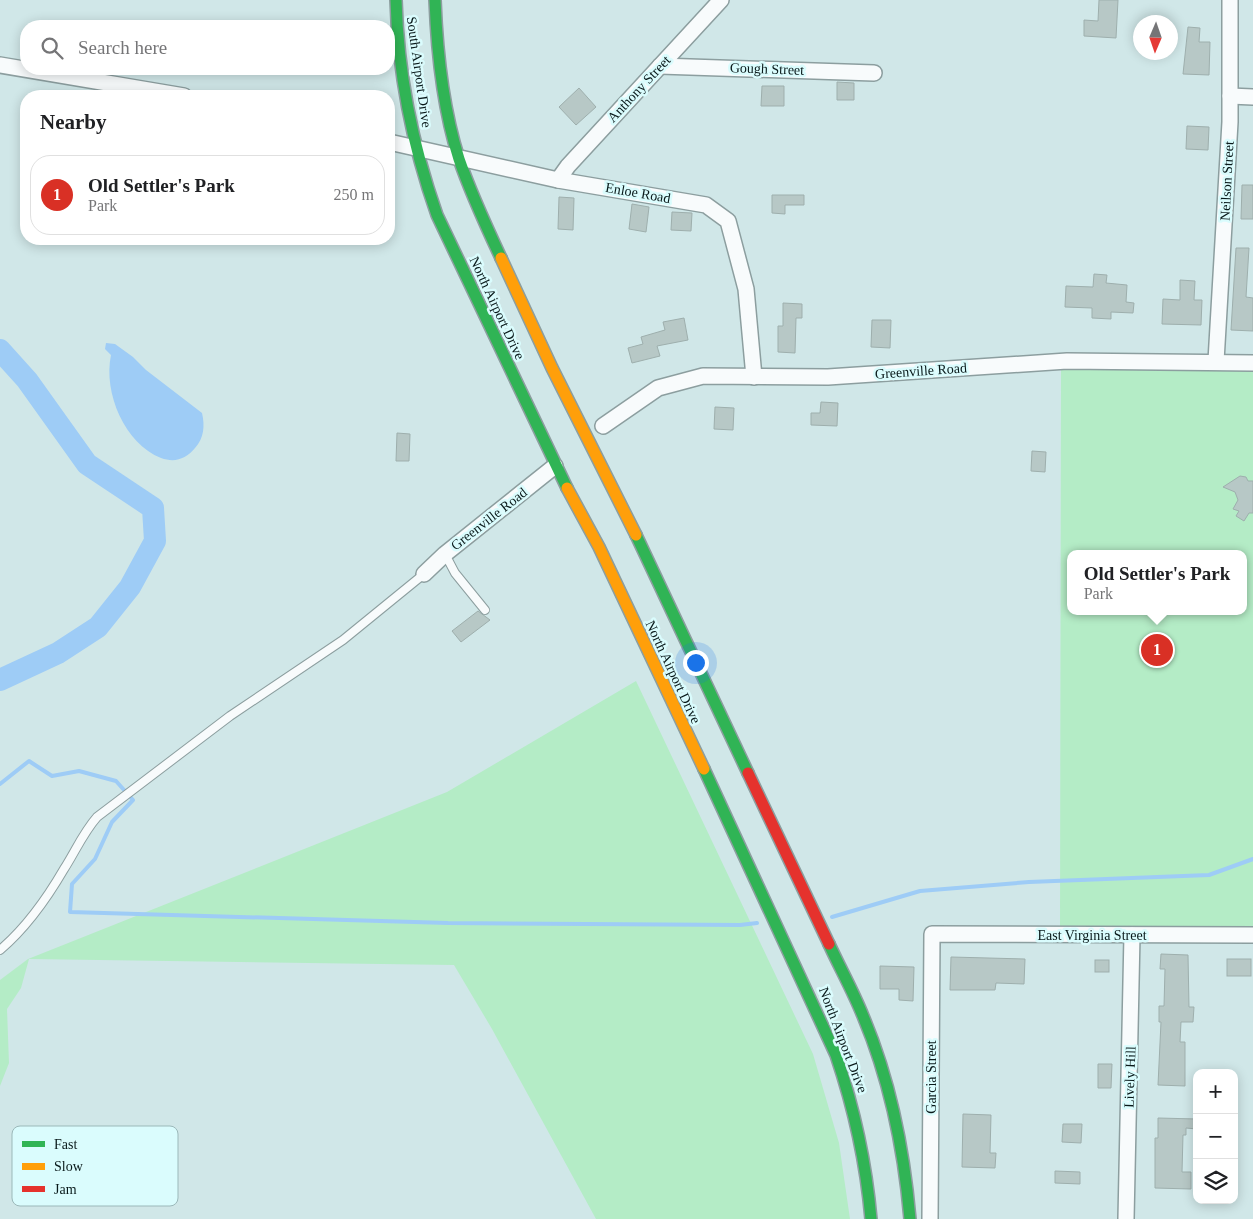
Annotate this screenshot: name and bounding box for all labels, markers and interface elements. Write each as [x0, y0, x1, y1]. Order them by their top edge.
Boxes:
north arrow [1133, 15, 1178, 60]
street label: South Airport Drive [404, 16, 434, 128]
search box [20, 20, 395, 75]
icon: search [38, 34, 66, 62]
text: Search here [78, 37, 167, 58]
street label: Anthony Street [604, 53, 674, 125]
street label: Gough Street [730, 60, 804, 78]
text: Nearby [40, 110, 107, 134]
street label: Neilson Street [1217, 141, 1237, 221]
text: Old Settler's Park [88, 175, 235, 196]
street label: Enloe Road [604, 180, 672, 206]
text: 1 [53, 186, 61, 203]
text: 250 m [334, 186, 374, 203]
text: Park [88, 197, 117, 214]
street label: North Airport Drive [467, 254, 527, 362]
street label: Greenville Road [875, 360, 967, 382]
street label: Greenville Road [448, 485, 530, 553]
popup [1067, 550, 1247, 615]
text: Old Settler's Park [1084, 563, 1230, 584]
text: Park [1084, 585, 1113, 602]
street label: North Airport Drive [643, 618, 703, 726]
pin: 1 [1141, 631, 1173, 669]
your location [683, 650, 709, 676]
street label: East Virginia Street [1037, 928, 1147, 943]
street label: North Airport Drive [816, 985, 870, 1095]
street label: Garcia Street [924, 1040, 939, 1114]
street label: Lively Hill [1121, 1046, 1139, 1108]
map controls [1193, 1069, 1238, 1204]
button: + [1193, 1069, 1238, 1114]
button: − [1193, 1114, 1238, 1159]
legend [12, 1126, 178, 1206]
text: Fast [54, 1137, 77, 1152]
text: Slow [54, 1159, 84, 1174]
button: layers [1193, 1159, 1238, 1204]
text: Jam [54, 1182, 77, 1197]

